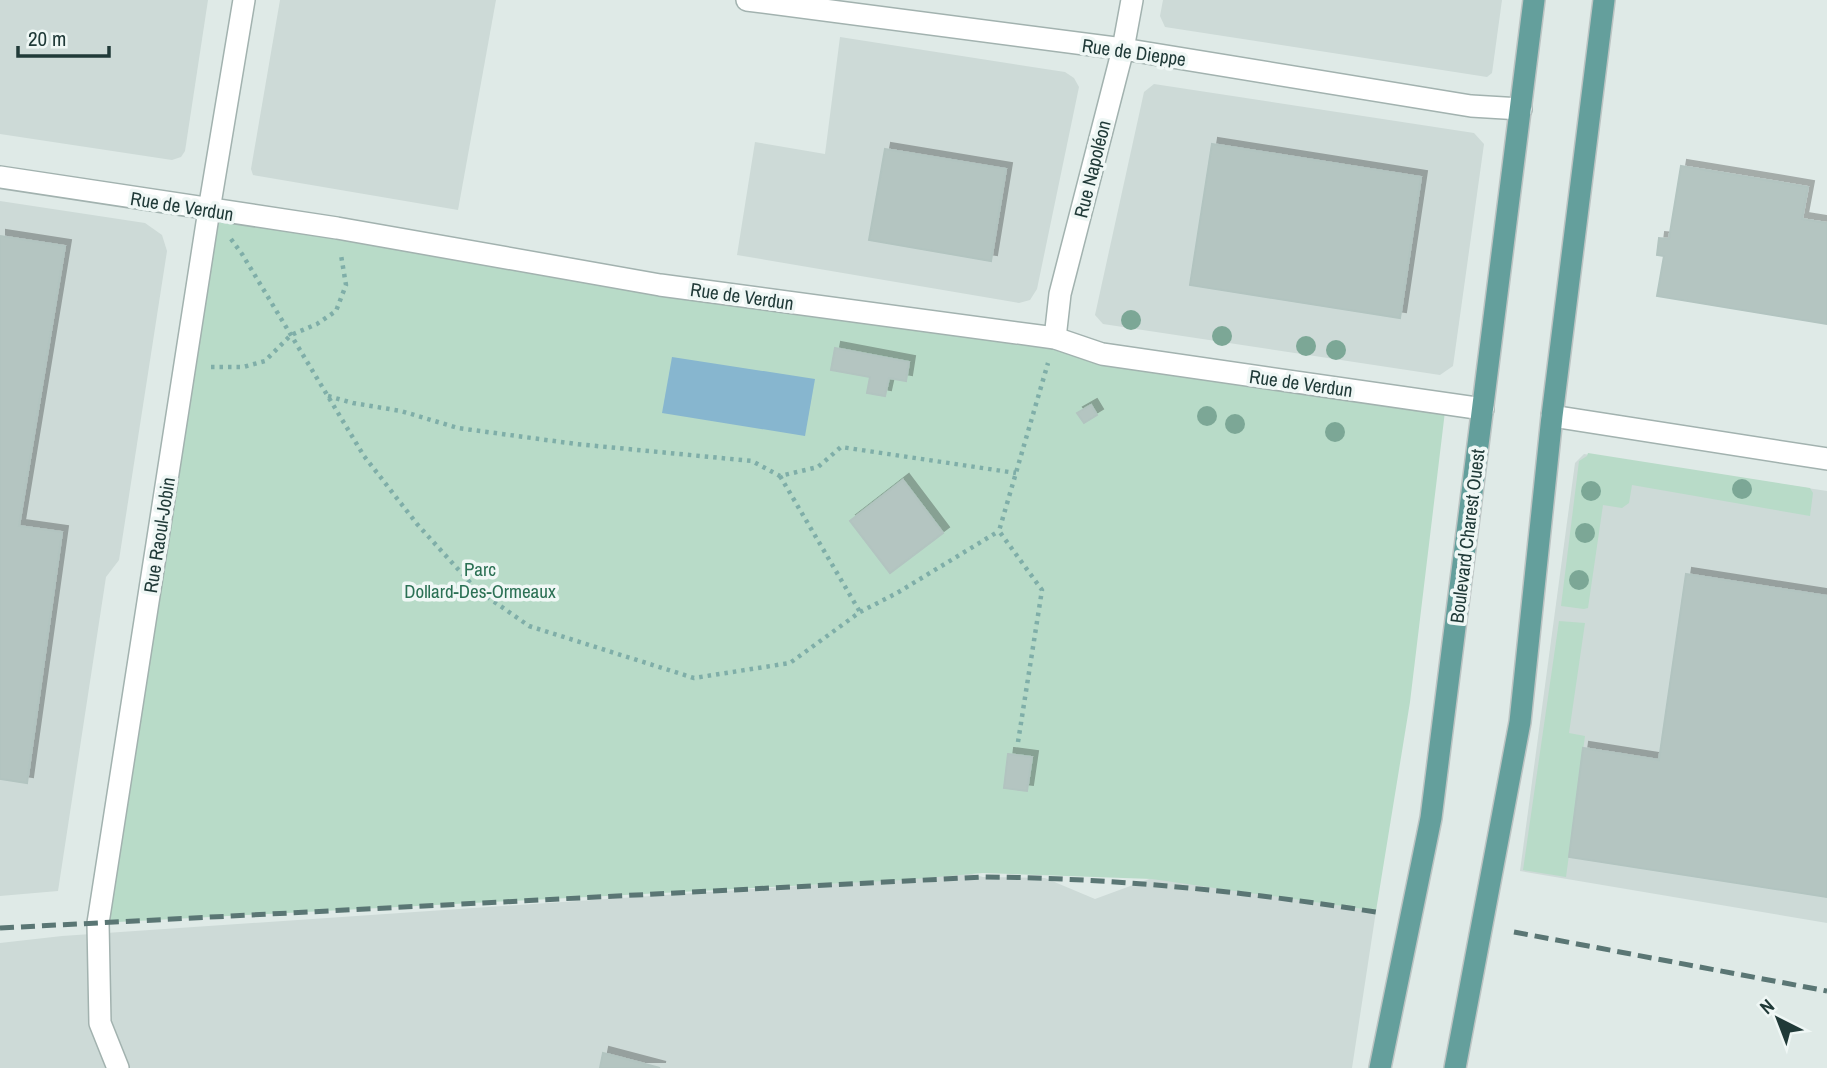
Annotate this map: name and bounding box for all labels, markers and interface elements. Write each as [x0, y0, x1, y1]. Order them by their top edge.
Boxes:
scale bar [18, 14, 108, 58]
text: 20 m [28, 24, 66, 53]
street label: Rue de Dieppe [1080, 32, 1188, 72]
street label: Rue Napoléon [1067, 118, 1117, 220]
street label: Rue de Verdun [129, 185, 235, 227]
street label: Rue de Verdun [689, 276, 795, 316]
street label: Rue de Verdun [1248, 363, 1354, 403]
street label: Boulevard Charest Ouest [1443, 447, 1491, 624]
street label: Rue Raoul-Jobin [137, 475, 181, 595]
park label: Parc Dollard-Des-Ormeaux [404, 556, 556, 604]
north arrow [1743, 984, 1813, 1054]
text: N [1754, 993, 1780, 1020]

